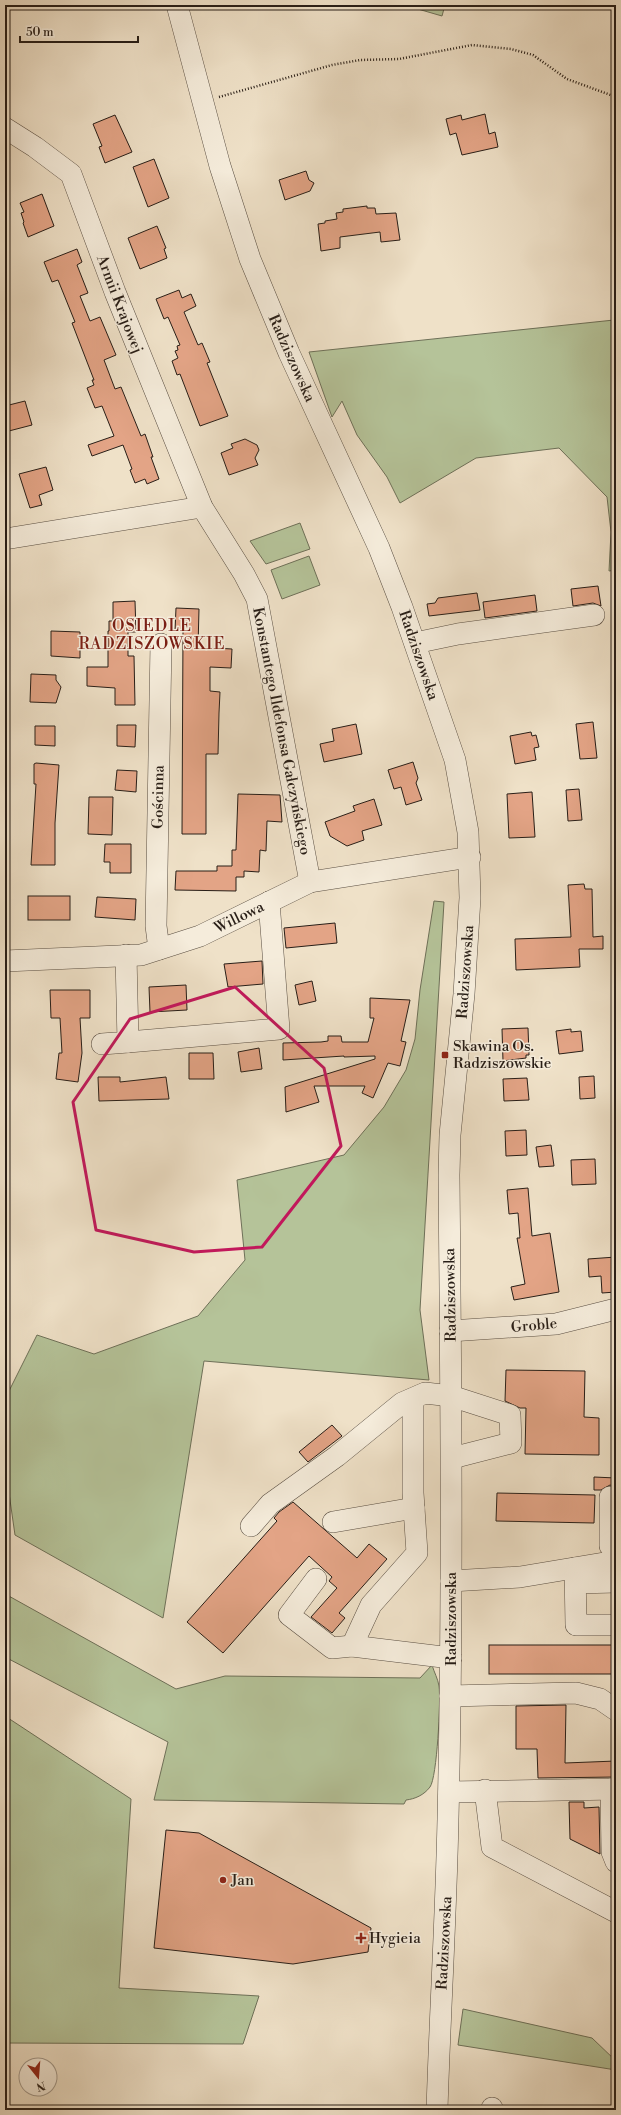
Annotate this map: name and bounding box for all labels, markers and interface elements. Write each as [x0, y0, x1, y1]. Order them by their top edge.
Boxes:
scale bar [20, 18, 138, 44]
text: 50 m [26, 25, 54, 40]
street label: Armii Krajowej [92, 251, 147, 356]
street label: Radziszowska [264, 311, 319, 405]
street label: Konstantego Ildefonsa Gałczyńskiego [248, 605, 315, 857]
street label: Radziszowska [394, 608, 443, 703]
district label: OSIEDLE RADZISZOWSKIE [78, 616, 226, 654]
street label: Gościnna [148, 764, 169, 829]
street label: Willowa [210, 897, 268, 938]
street label: Radziszowska [453, 924, 478, 1020]
place label: Skawina Os. Radziszowskie [453, 1037, 551, 1073]
marker: Skawina Os. Radziszowskie [440, 1050, 450, 1060]
street label: Radziszowska [440, 1247, 461, 1342]
street label: Groble [510, 1314, 558, 1337]
street label: Radziszowska [442, 1572, 461, 1666]
place label: Jan [230, 1871, 254, 1890]
marker: Jan [218, 1875, 228, 1885]
street label: Radziszowska [433, 1895, 456, 1990]
place label: Hygieia [369, 1929, 421, 1948]
marker: Hygieia [356, 1933, 366, 1943]
north arrow [18, 2057, 58, 2097]
text: N [34, 2078, 47, 2094]

